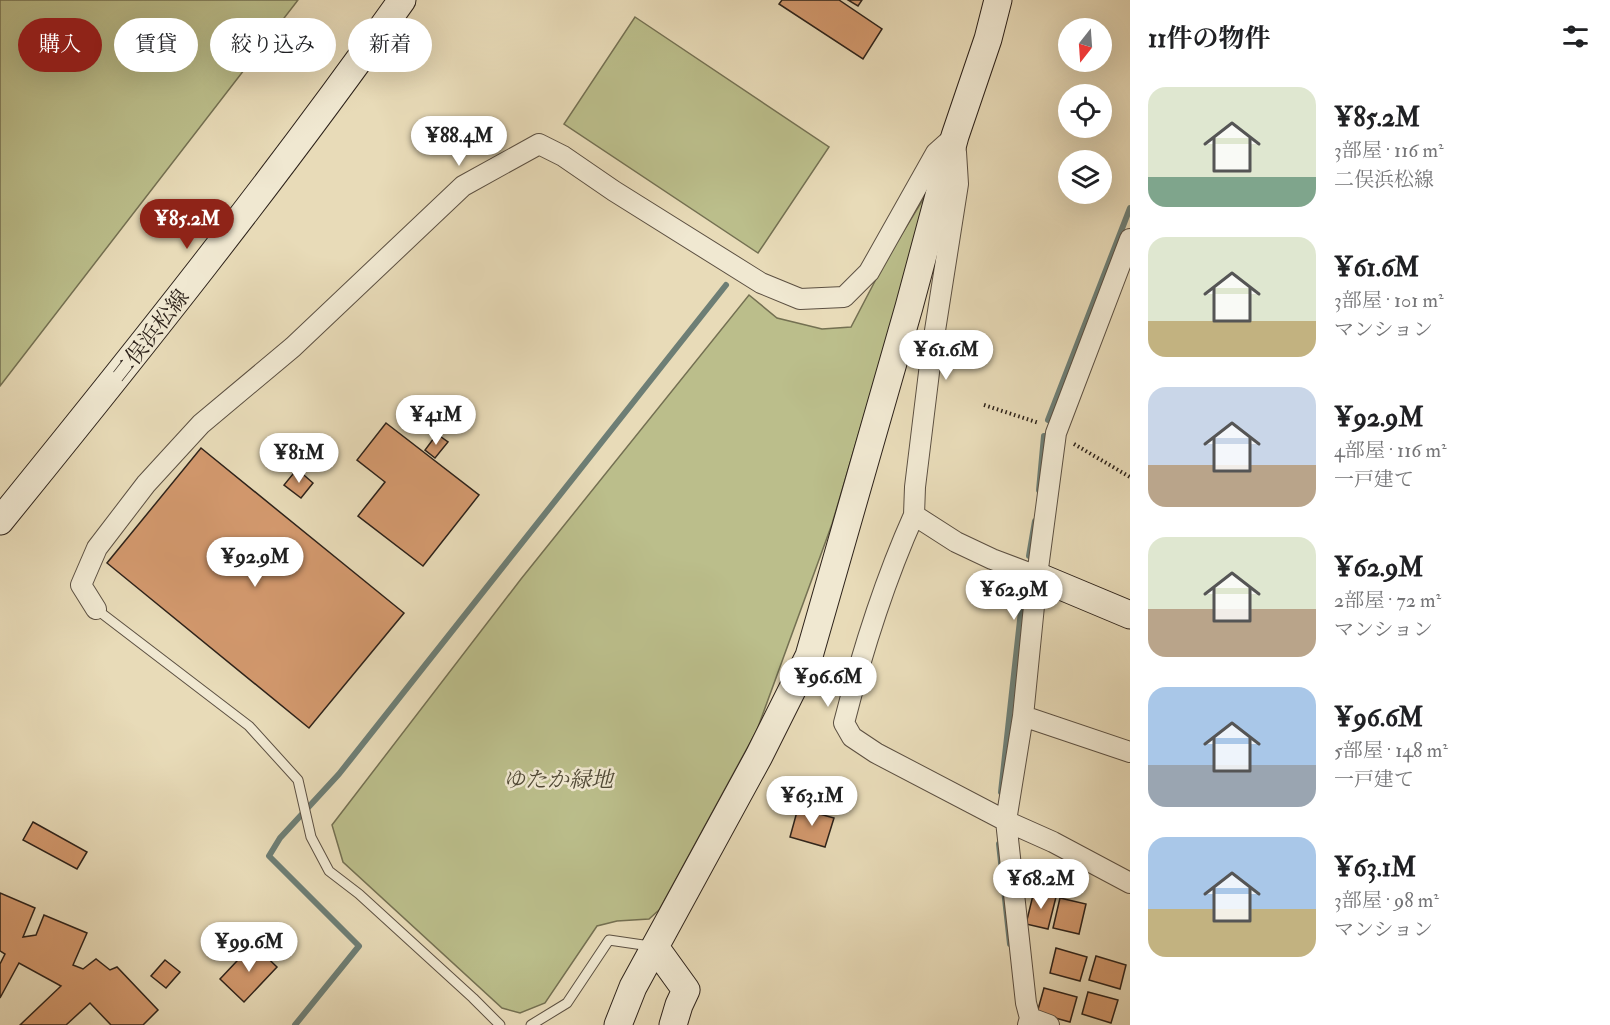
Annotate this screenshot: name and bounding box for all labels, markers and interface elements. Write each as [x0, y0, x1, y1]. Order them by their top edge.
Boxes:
chip: 購入 [18, 18, 102, 72]
chip: 賃貸 [114, 18, 198, 72]
chip: 絞り込み [210, 18, 336, 72]
chip: 新着 [348, 18, 432, 72]
north arrow [1058, 18, 1112, 72]
map controls [1058, 18, 1112, 204]
icon: filters [1559, 20, 1592, 53]
text: 11件の物件 [1148, 23, 1271, 55]
button: locate [1058, 84, 1112, 138]
text: ¥85.2M [1334, 102, 1420, 134]
icon: home [1196, 111, 1268, 183]
pin: ¥88.4M [410, 116, 508, 167]
text: ¥88.4M [425, 123, 493, 148]
text: 3部屋 · 116 m² [1334, 138, 1444, 163]
button: layers [1058, 150, 1112, 204]
text: 二俣浜松線 [1334, 167, 1434, 192]
pin: ¥85.2M [138, 199, 236, 250]
text: ¥85.2M [154, 206, 220, 231]
text: ¥61.6M [1334, 252, 1419, 284]
icon: home [1196, 261, 1268, 333]
street label: 二俣浜松線 [106, 284, 196, 388]
text: 3部屋 · 101 m² [1334, 288, 1444, 313]
text: マンション [1334, 317, 1433, 342]
pin: ¥61.6M [897, 330, 995, 381]
text: ¥61.6M [913, 337, 979, 362]
pin: ¥41M [400, 395, 472, 446]
text: ¥41M [410, 402, 462, 427]
text: ¥92.9M [1334, 402, 1424, 434]
icon: home [1196, 411, 1268, 483]
pin: ¥81M [263, 433, 335, 484]
text: 4部屋 · 116 m² [1334, 438, 1447, 463]
text: ¥81M [274, 440, 324, 465]
text: 一戸建て [1334, 467, 1414, 492]
pin: ¥92.9M [206, 537, 304, 588]
text: ¥92.9M [221, 544, 289, 569]
text: ¥62.9M [1334, 552, 1423, 584]
icon: home [1196, 561, 1268, 633]
pin: ¥62.9M [965, 570, 1063, 621]
text: ¥62.9M [980, 577, 1048, 602]
text: 2部屋 · 72 m² [1334, 588, 1441, 613]
text: マンション [1334, 617, 1433, 642]
pin: ¥96.6M [779, 657, 877, 708]
text: ¥96.6M [794, 664, 862, 689]
text: ¥96.6M [1334, 702, 1423, 734]
icon: home [1196, 711, 1268, 783]
text: 5部屋 · 148 m² [1334, 738, 1448, 763]
park label: ゆたか緑地 [503, 766, 615, 794]
text: 一戸建て [1334, 767, 1414, 792]
pin: ¥63.1M [763, 776, 861, 827]
text: ¥63.1M [780, 783, 844, 808]
text: ¥63.1M [1334, 852, 1416, 884]
pin: ¥68.2M [992, 859, 1090, 910]
icon: home [1196, 861, 1268, 933]
text: ¥68.2M [1007, 866, 1075, 891]
text: 3部屋 · 98 m² [1334, 888, 1439, 913]
text: マンション [1334, 917, 1433, 942]
pin: ¥99.6M [200, 922, 298, 973]
text: ¥99.6M [215, 929, 283, 954]

